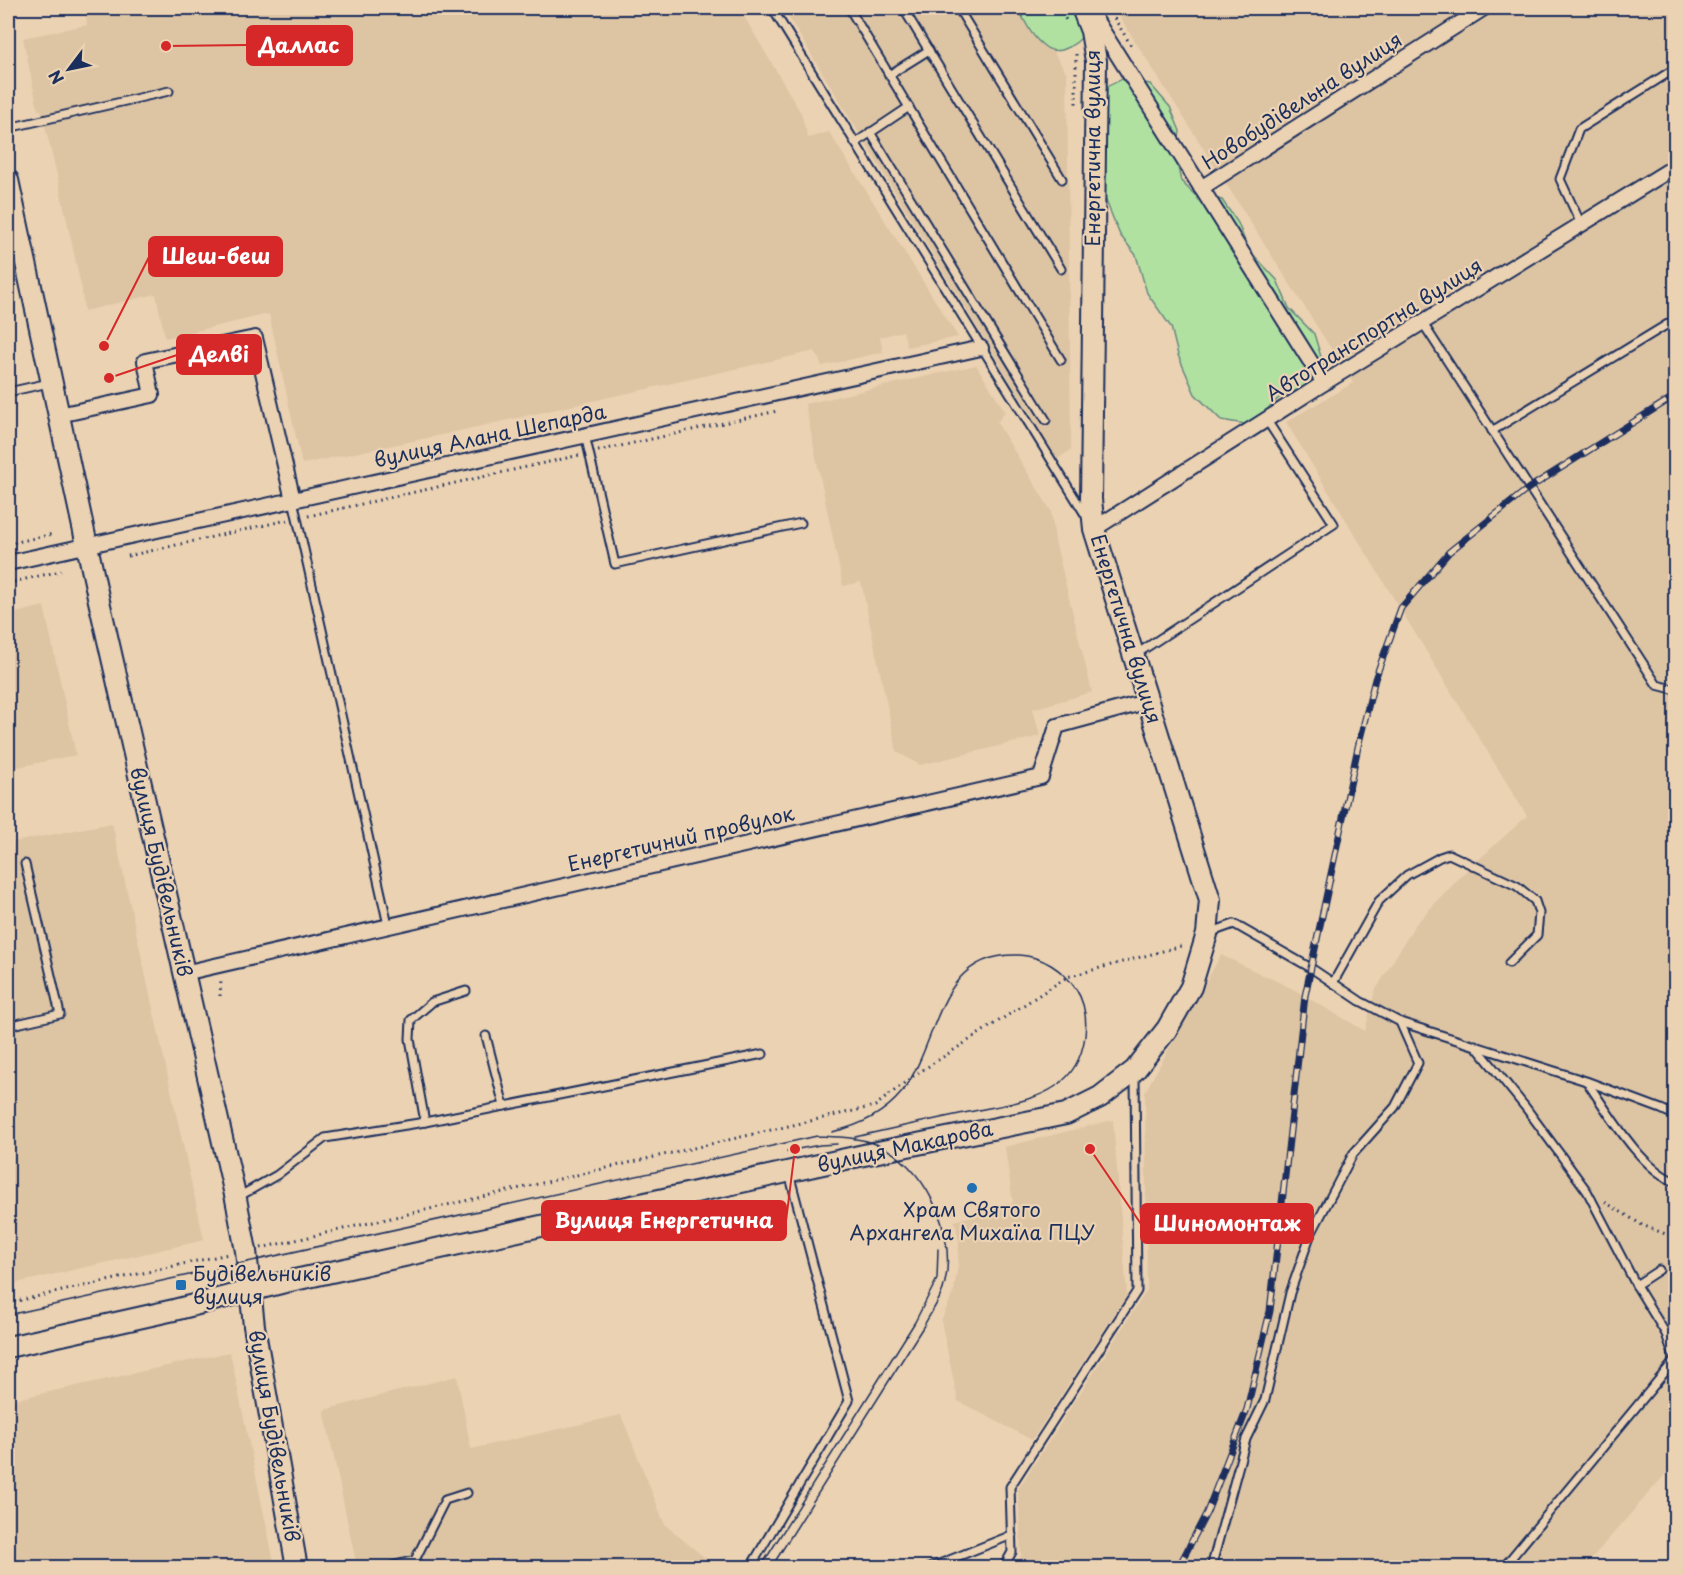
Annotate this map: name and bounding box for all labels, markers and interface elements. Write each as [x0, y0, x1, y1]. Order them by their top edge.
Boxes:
street label: Новобудівельна вулиця [1195, 24, 1408, 176]
callout: Даллас [247, 26, 352, 65]
text: Даллас [258, 28, 339, 60]
north arrow [39, 39, 99, 99]
street label: Енергетична вулиця [1077, 50, 1107, 246]
text: N [42, 66, 69, 89]
callout: Шеш-беш [149, 237, 282, 276]
text: Шеш-беш [162, 239, 270, 271]
street label: Автотранспортна вулиця [1259, 250, 1488, 408]
callout: Делві [177, 335, 261, 374]
text: Делві [188, 337, 249, 369]
street label: вулиця Алана Шепарда [371, 396, 609, 474]
street label: Енергетична вулиця [1084, 530, 1170, 727]
street label: вулиця Будівельників [123, 764, 201, 980]
street label: Енергетичний провулок [565, 797, 797, 879]
street label: вулиця Макарова [814, 1113, 996, 1179]
marker: Храм Святого Архангела Михаїла ПЦУ [965, 1181, 979, 1195]
place label: Храм Святого Архангела Михаїла ПЦУ [850, 1194, 1095, 1247]
callout: Вулиця Енергетична [542, 1201, 786, 1240]
text: Вулиця Енергетична [555, 1203, 774, 1235]
callout: Шиномонтаж [1141, 1204, 1313, 1243]
text: Шиномонтаж [1153, 1206, 1301, 1238]
place label: Будівельників вулиця [193, 1258, 331, 1311]
marker: Будівельників вулиця [174, 1278, 188, 1292]
street label: вулиця Будівельників [242, 1328, 308, 1544]

